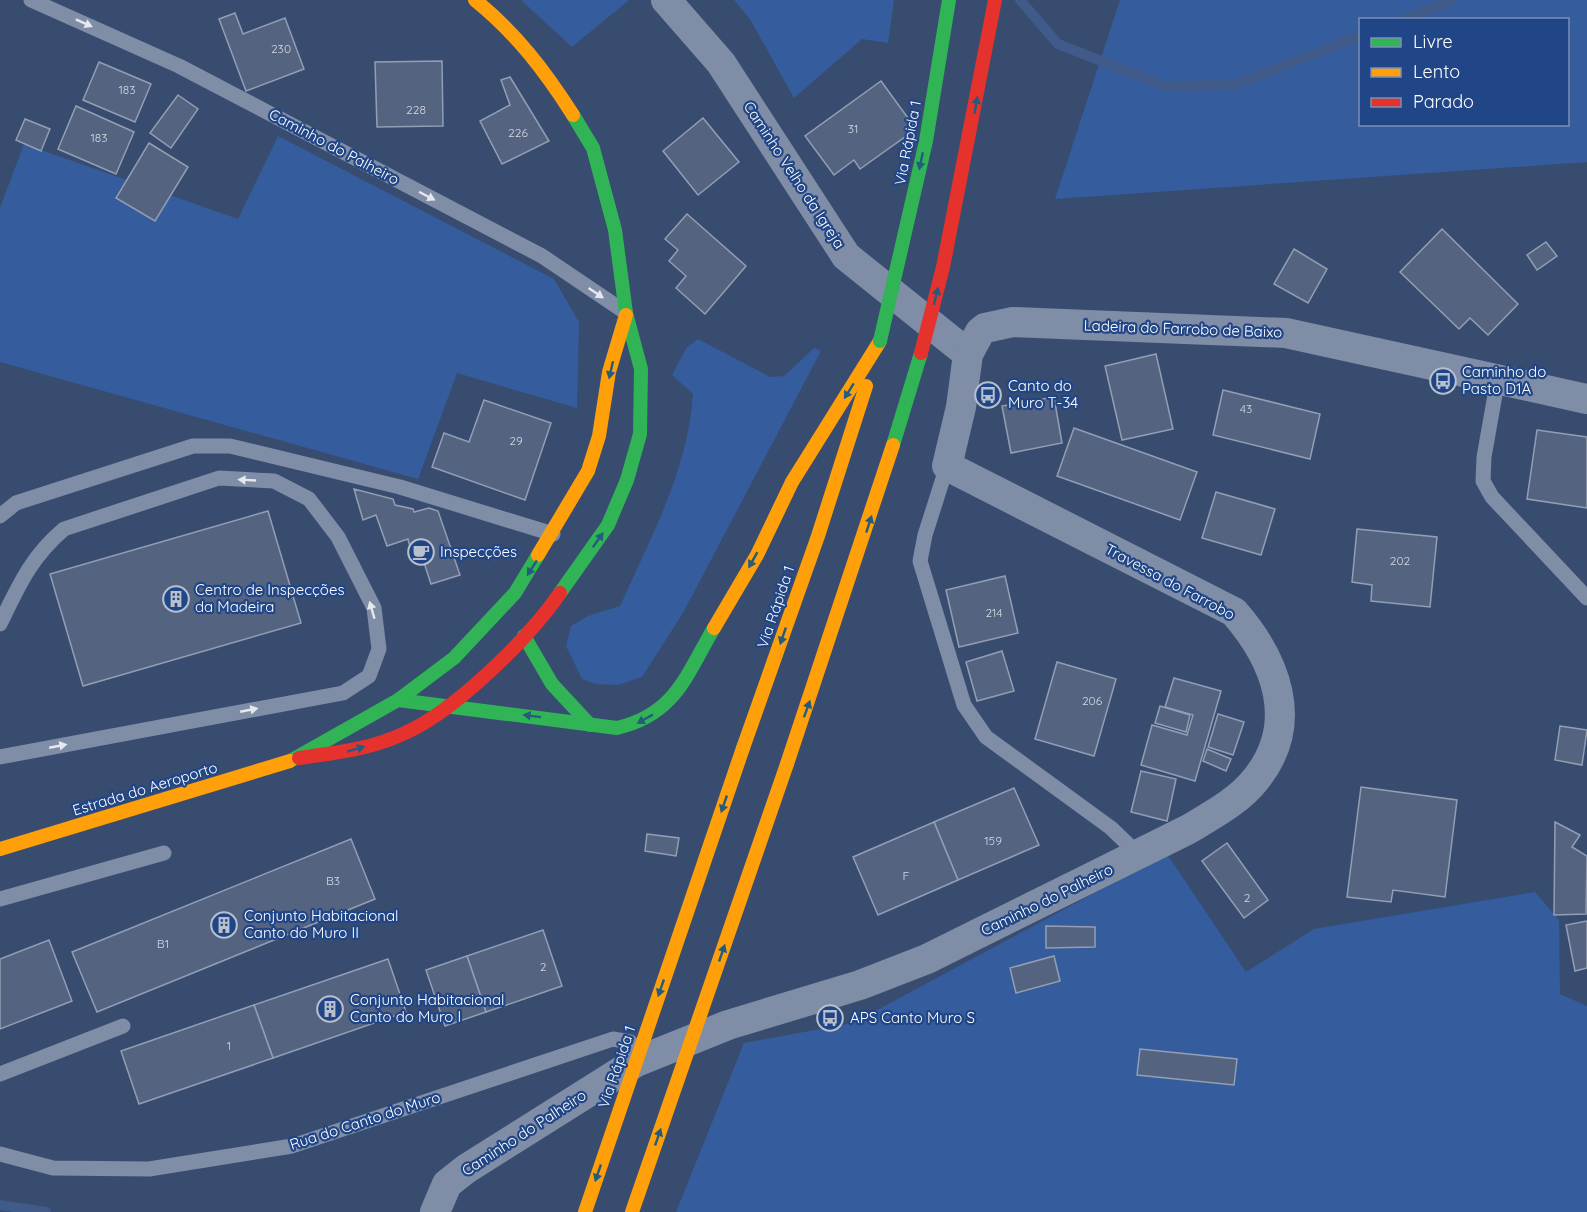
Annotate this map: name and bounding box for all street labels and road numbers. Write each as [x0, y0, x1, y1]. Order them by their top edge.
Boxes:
street label: Caminho Velho da Igreja [740, 98, 849, 252]
street label: Via Rápida 1 [890, 99, 925, 187]
street label: Caminho do Palheiro [266, 104, 402, 189]
street label: Ladeira do Farrobo de Baixo [1083, 316, 1283, 341]
street label: Travessa do Farrobo [1102, 539, 1238, 624]
street label: Via Rápida 1 [753, 563, 798, 650]
street label: Estrada do Aeroporto [70, 757, 220, 820]
street label: Caminho do Palheiro [978, 859, 1116, 940]
street label: Via Rápida 1 [594, 1023, 639, 1110]
street label: Caminho do Palheiro [458, 1085, 589, 1180]
street label: Rua do Canto do Muro [287, 1087, 443, 1154]

